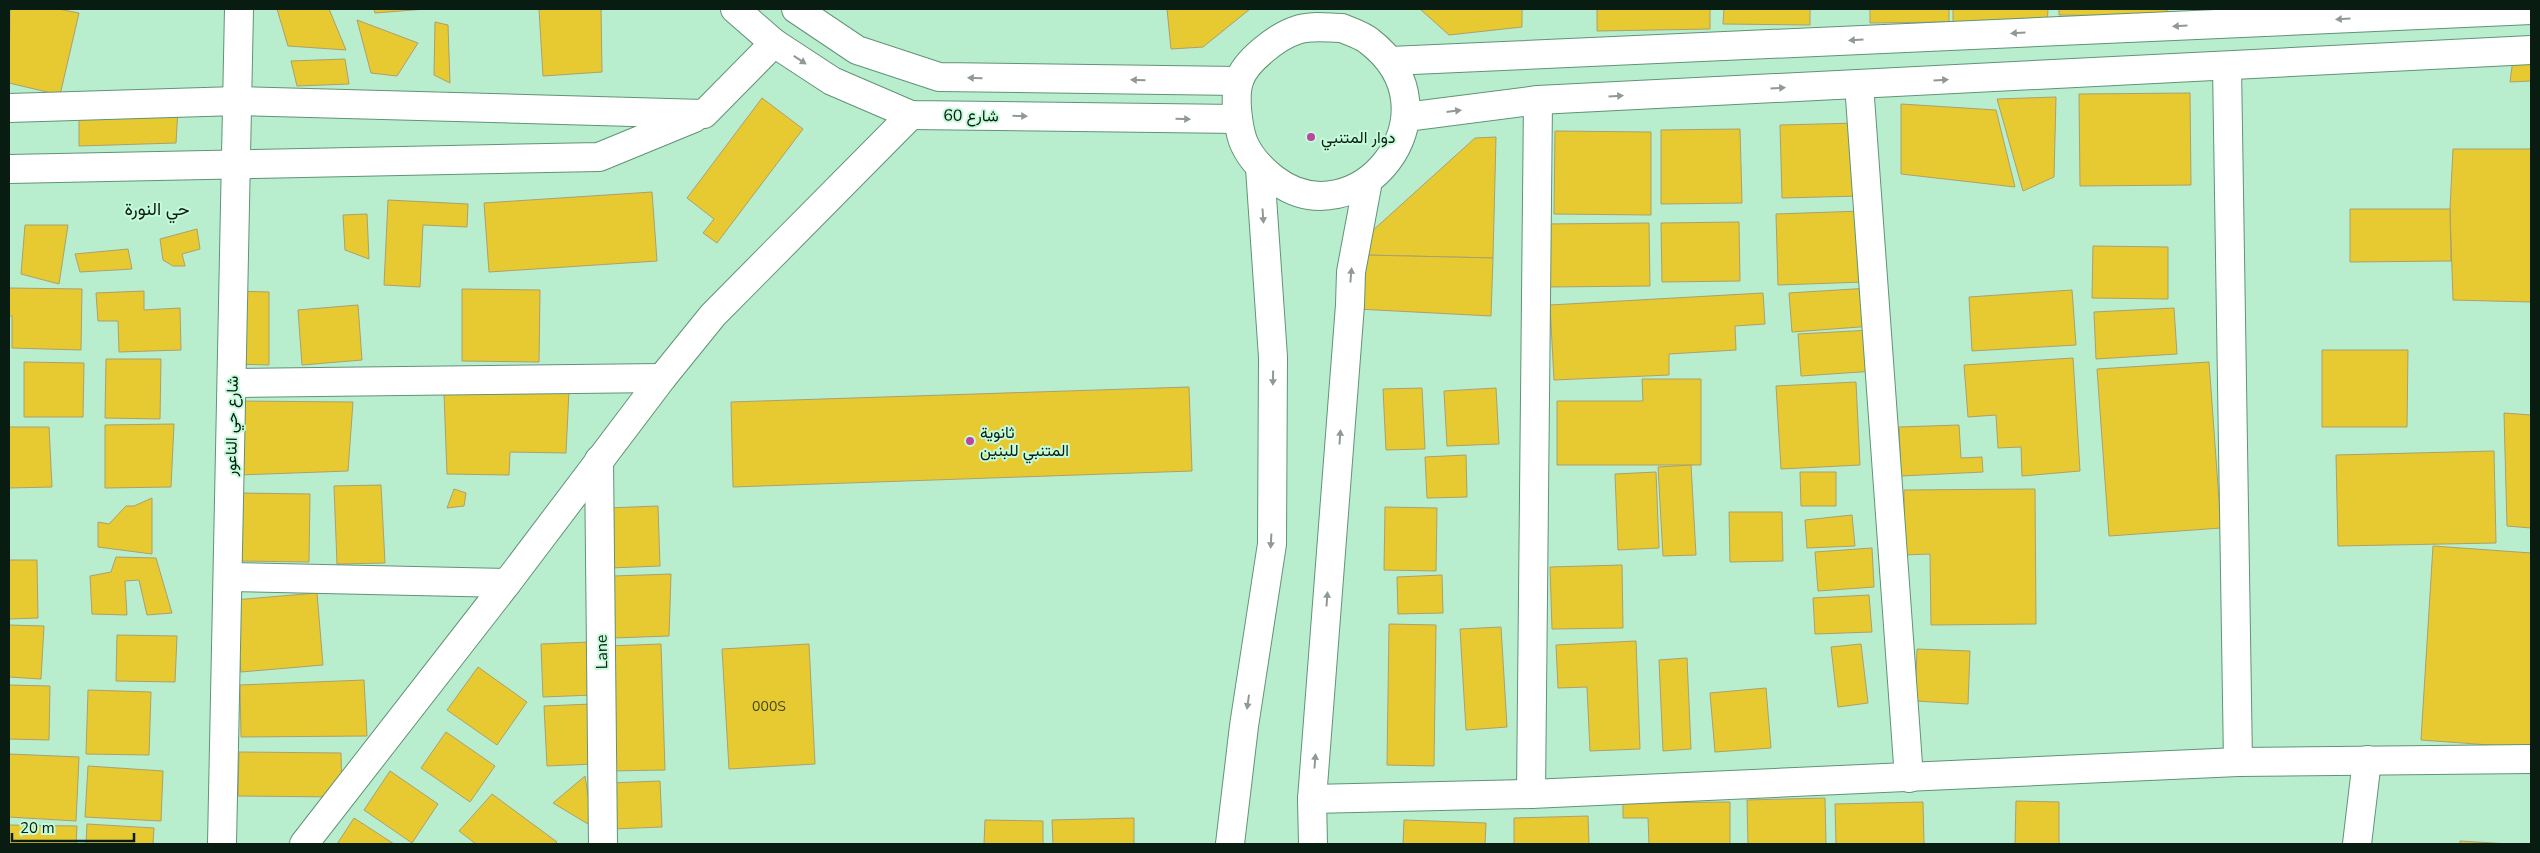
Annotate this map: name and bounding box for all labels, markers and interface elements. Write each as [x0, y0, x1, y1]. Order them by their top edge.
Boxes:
one-way arrow [2334, 15, 2350, 23]
one-way arrow [2172, 22, 2188, 30]
one-way arrow [2010, 29, 2026, 37]
one-way arrow [1847, 37, 1863, 45]
one-way arrow [794, 56, 807, 65]
one-way arrow [967, 74, 983, 82]
one-way arrow [1130, 76, 1146, 84]
one-way arrow [1933, 76, 1949, 84]
one-way arrow [1771, 83, 1787, 91]
one-way arrow [1608, 92, 1624, 100]
street label: شارع 60 [943, 105, 999, 127]
one-way arrow [1447, 107, 1463, 115]
one-way arrow [1012, 112, 1028, 120]
one-way arrow [1175, 115, 1191, 123]
place label: دوار المتنبي [1321, 127, 1396, 151]
marker: دوار المتنبي [1305, 131, 1317, 143]
district label: حي النورة [125, 197, 189, 224]
one-way arrow [1260, 209, 1268, 225]
one-way arrow [1348, 266, 1356, 282]
one-way arrow [1269, 371, 1277, 387]
street label: شارع حي الناعور [220, 376, 246, 477]
place label: ثانوية المتنبي للبنين [980, 422, 1069, 464]
one-way arrow [1336, 428, 1344, 444]
marker: ثانوية المتنبي للبنين [964, 435, 976, 447]
one-way arrow [1267, 533, 1275, 549]
one-way arrow [1324, 590, 1332, 606]
street label: Lane [591, 634, 613, 670]
one-way arrow [1244, 694, 1252, 710]
house number: 000S [752, 697, 786, 716]
one-way arrow [1311, 752, 1319, 768]
scale bar [12, 810, 135, 842]
text: 20 m [20, 818, 55, 838]

